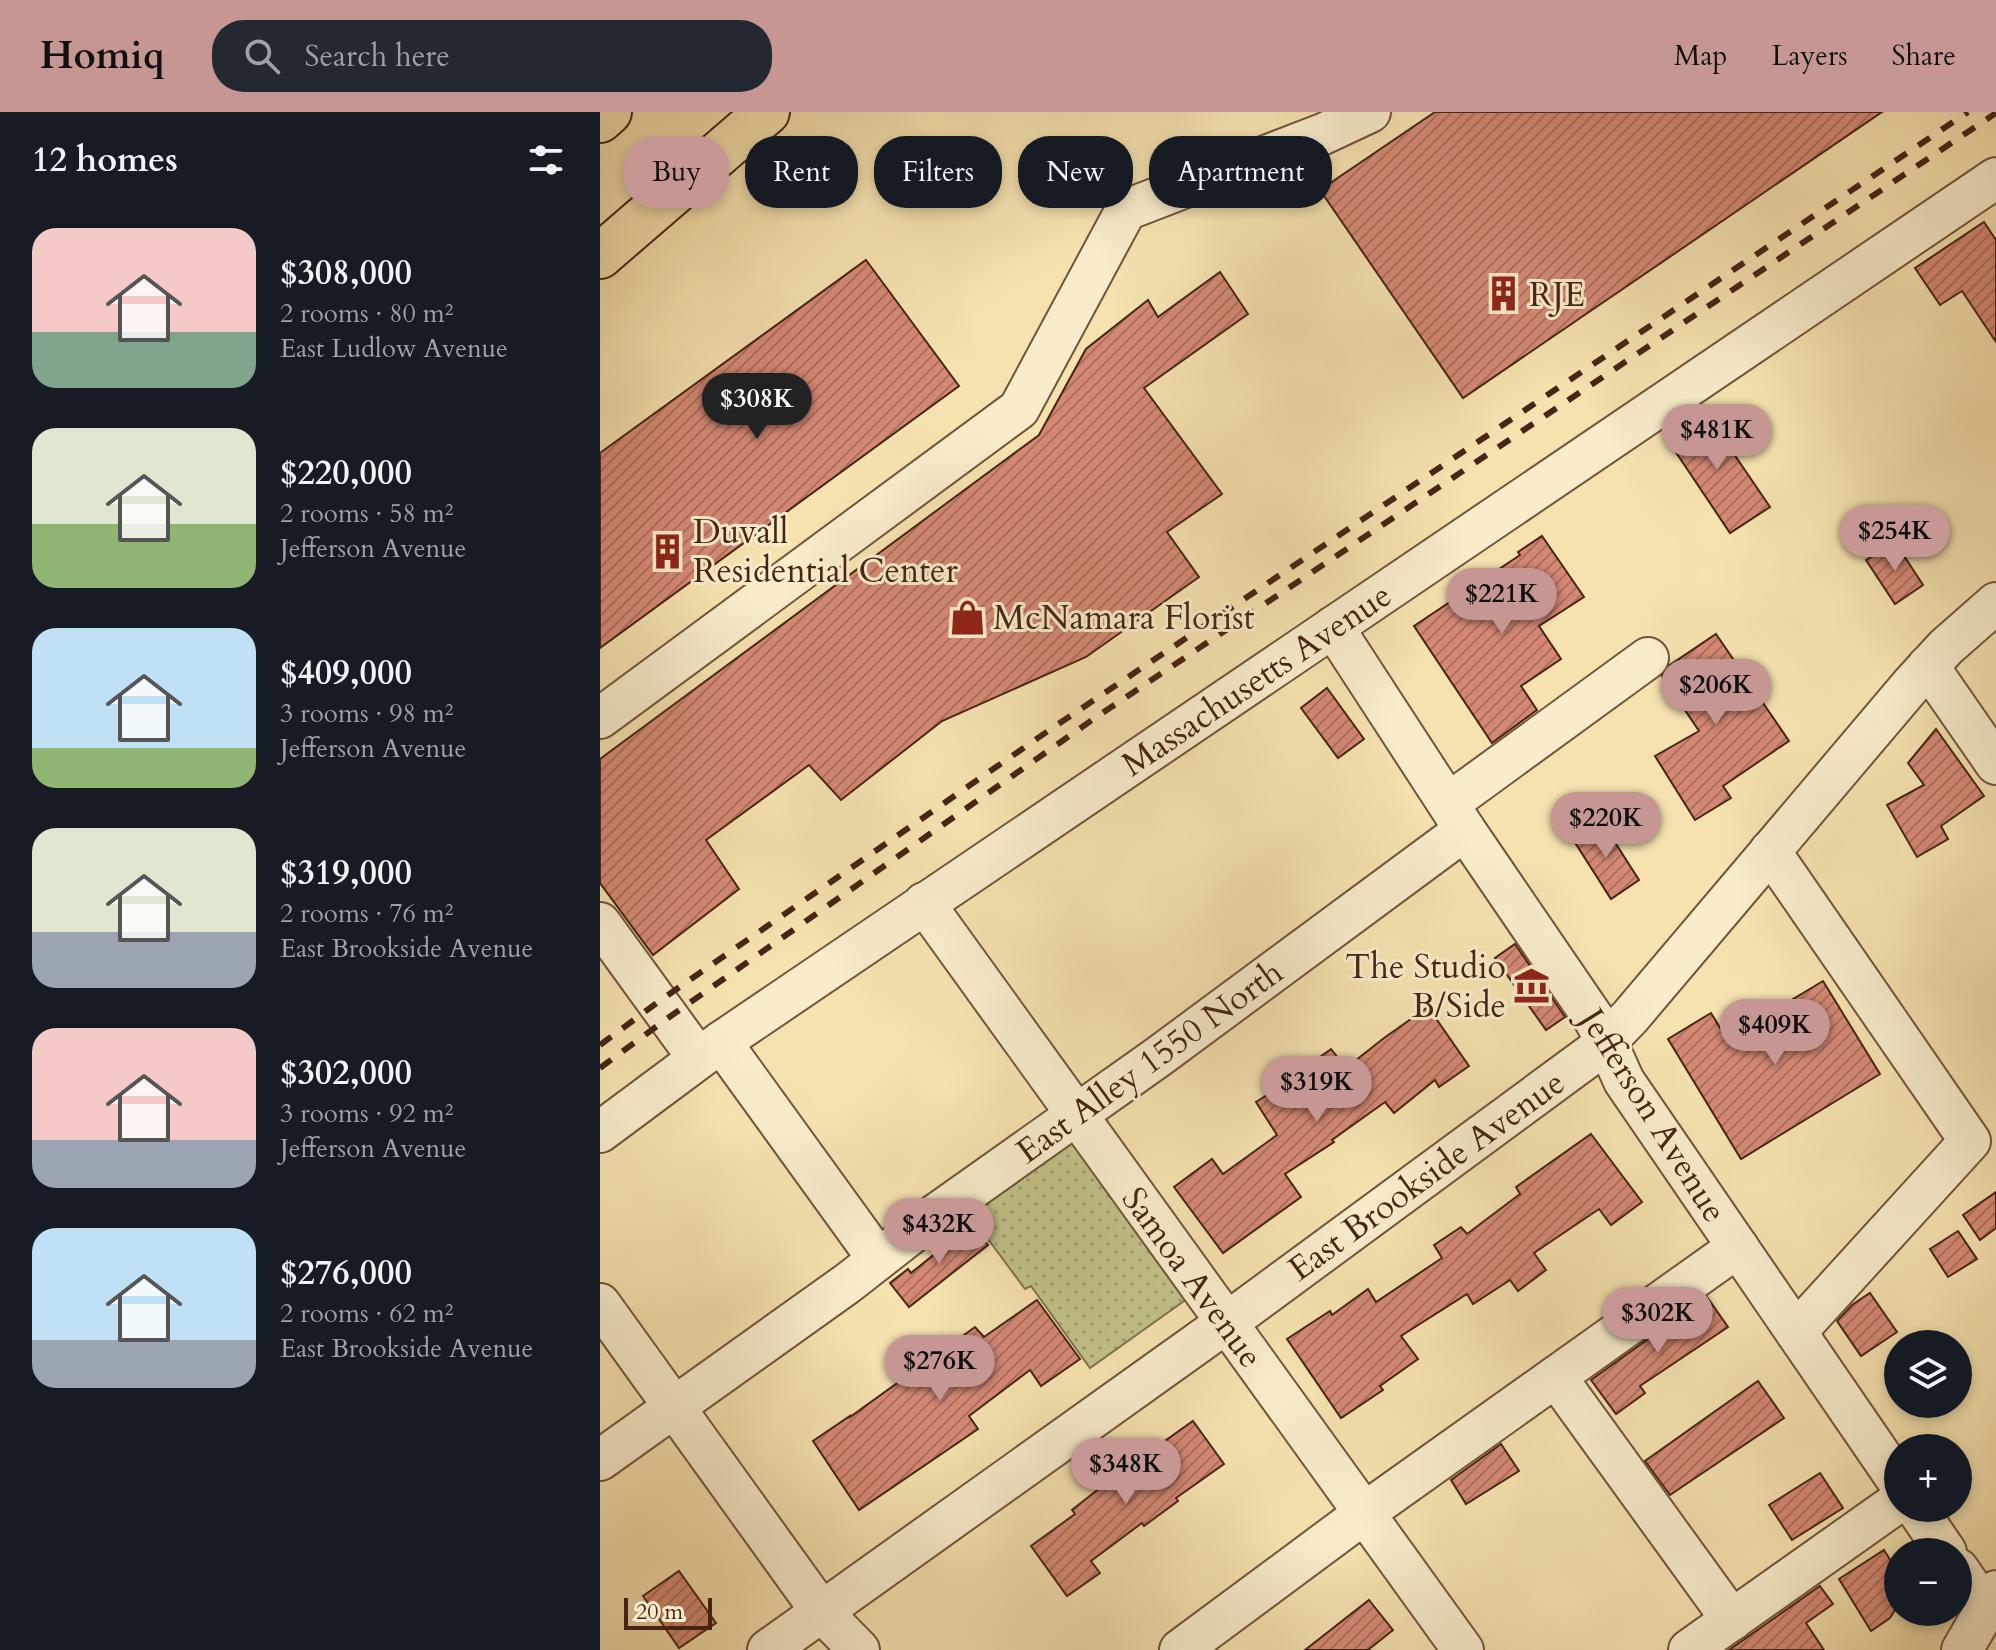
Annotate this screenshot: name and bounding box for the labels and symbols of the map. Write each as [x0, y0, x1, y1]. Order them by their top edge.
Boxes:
place label: RJE [1529, 272, 1585, 318]
building icon: RJE [1484, 275, 1522, 313]
pin: $308K [701, 373, 813, 441]
pin: $481K [1661, 404, 1773, 472]
pin: $254K [1839, 505, 1951, 573]
place label: Duvall Residential Center [693, 509, 959, 594]
building icon: Duvall Residential Center [648, 532, 686, 570]
pin: $221K [1446, 568, 1558, 636]
street label: Massachusetts Avenue [1113, 572, 1400, 787]
place label: McNamara Florist [993, 595, 1255, 641]
shop icon: McNamara Florist [948, 598, 986, 636]
pin: $206K [1660, 659, 1772, 727]
pin: $220K [1550, 792, 1662, 860]
place label: The Studio B/Side [1345, 944, 1506, 1029]
street label: East Alley 1550 North [1007, 949, 1292, 1174]
museum icon: The Studio B/Side [1513, 967, 1551, 1005]
street label: Jefferson Avenue [1566, 996, 1737, 1231]
pin: $409K [1719, 999, 1831, 1067]
pin: $319K [1261, 1056, 1373, 1124]
street label: East Brookside Avenue [1279, 1060, 1574, 1292]
street label: Samoa Avenue [1111, 1178, 1273, 1377]
pin: $432K [883, 1198, 995, 1266]
pin: $302K [1602, 1287, 1714, 1355]
pin: $276K [884, 1335, 996, 1403]
pin: $348K [1070, 1438, 1182, 1506]
scale bar [624, 1594, 712, 1630]

